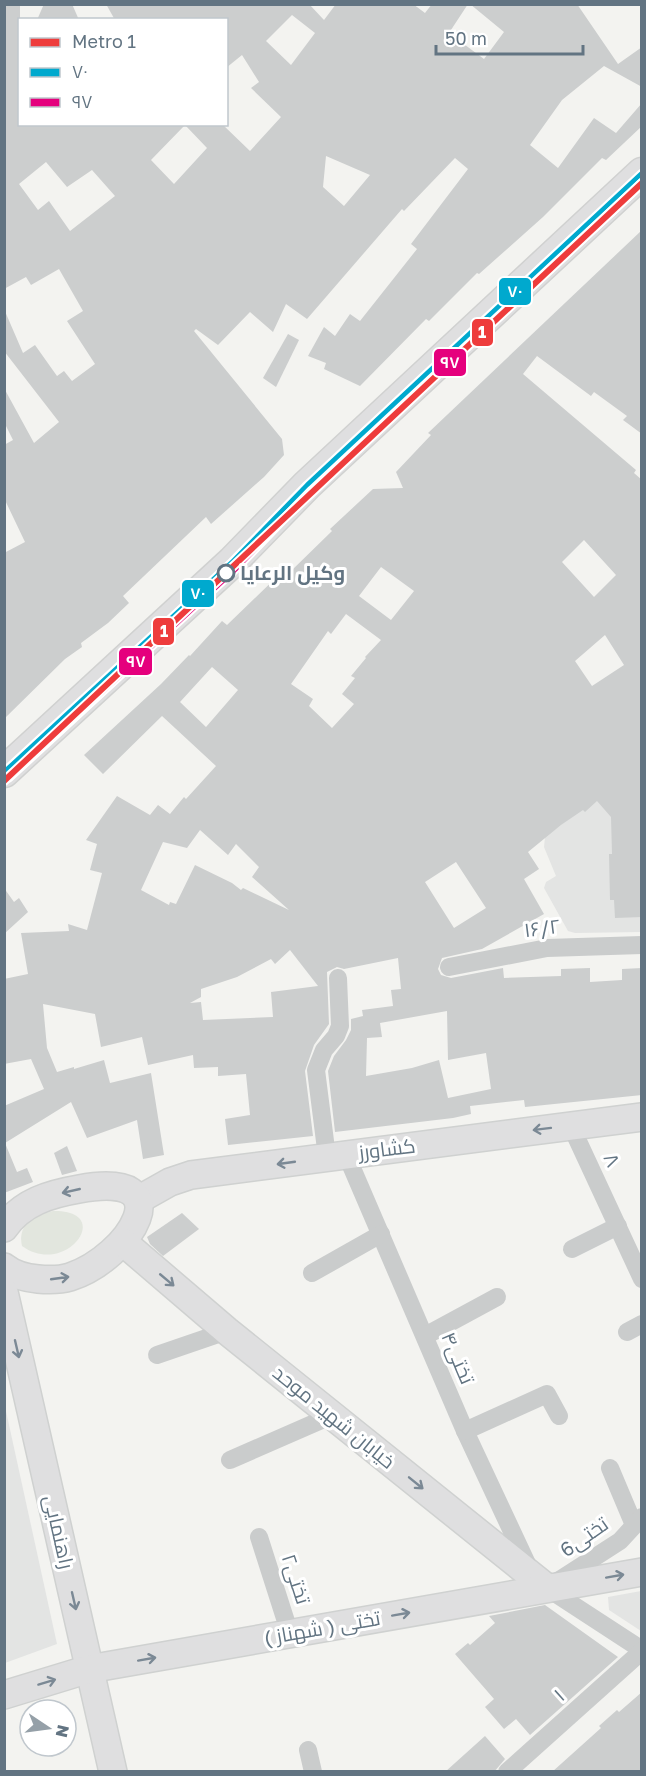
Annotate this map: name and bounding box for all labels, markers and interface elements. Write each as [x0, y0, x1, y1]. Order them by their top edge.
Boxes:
legend [18, 18, 228, 126]
scale bar [436, 18, 583, 56]
text: 50 m [445, 27, 487, 49]
text: Metro 1 [72, 30, 136, 52]
text: ۷۰ [72, 60, 88, 82]
text: ۹۷ [72, 90, 93, 112]
line badge: ۷۰ [498, 277, 532, 306]
text: ۷۰ [507, 281, 523, 301]
line badge: 1 [471, 318, 494, 347]
text: 1 [478, 322, 486, 342]
line badge: ۹۷ [433, 348, 467, 377]
text: ۹۷ [440, 352, 460, 372]
place label: وکیل الرعایا [240, 560, 345, 585]
marker: وکیل الرعایا [217, 564, 235, 582]
line badge: ۷۰ [181, 579, 215, 608]
text: ۷۰ [190, 583, 206, 603]
line badge: 1 [152, 617, 175, 646]
text: 1 [160, 621, 168, 641]
line badge: ۹۷ [118, 647, 153, 676]
text: ۹۷ [126, 651, 146, 671]
street label: ۱۶/۲ [523, 913, 561, 941]
one-way arrow [532, 1124, 552, 1135]
street label: کشاورز [356, 1133, 417, 1165]
street label: ۸ [599, 1149, 626, 1170]
one-way arrow [277, 1157, 296, 1168]
one-way arrow [61, 1185, 80, 1197]
one-way arrow [49, 1273, 69, 1284]
one-way arrow [159, 1273, 174, 1287]
street label: تختی۴ [435, 1328, 481, 1389]
one-way arrow [12, 1340, 24, 1359]
street label: خیابان شهید موحد [268, 1360, 400, 1474]
one-way arrow [408, 1476, 424, 1489]
street label: راهنمایی [38, 1493, 80, 1571]
street label: 6تختی [555, 1511, 614, 1563]
street label: تختی۲ [276, 1550, 317, 1608]
one-way arrow [605, 1570, 624, 1581]
one-way arrow [69, 1591, 80, 1610]
street label: تختی ( شهناز ) [262, 1605, 383, 1651]
one-way arrow [391, 1608, 410, 1619]
one-way arrow [137, 1653, 156, 1664]
one-way arrow [37, 1676, 56, 1687]
street label: ۱ [548, 1683, 569, 1705]
north arrow [18, 1698, 78, 1758]
text: N [52, 1723, 74, 1740]

